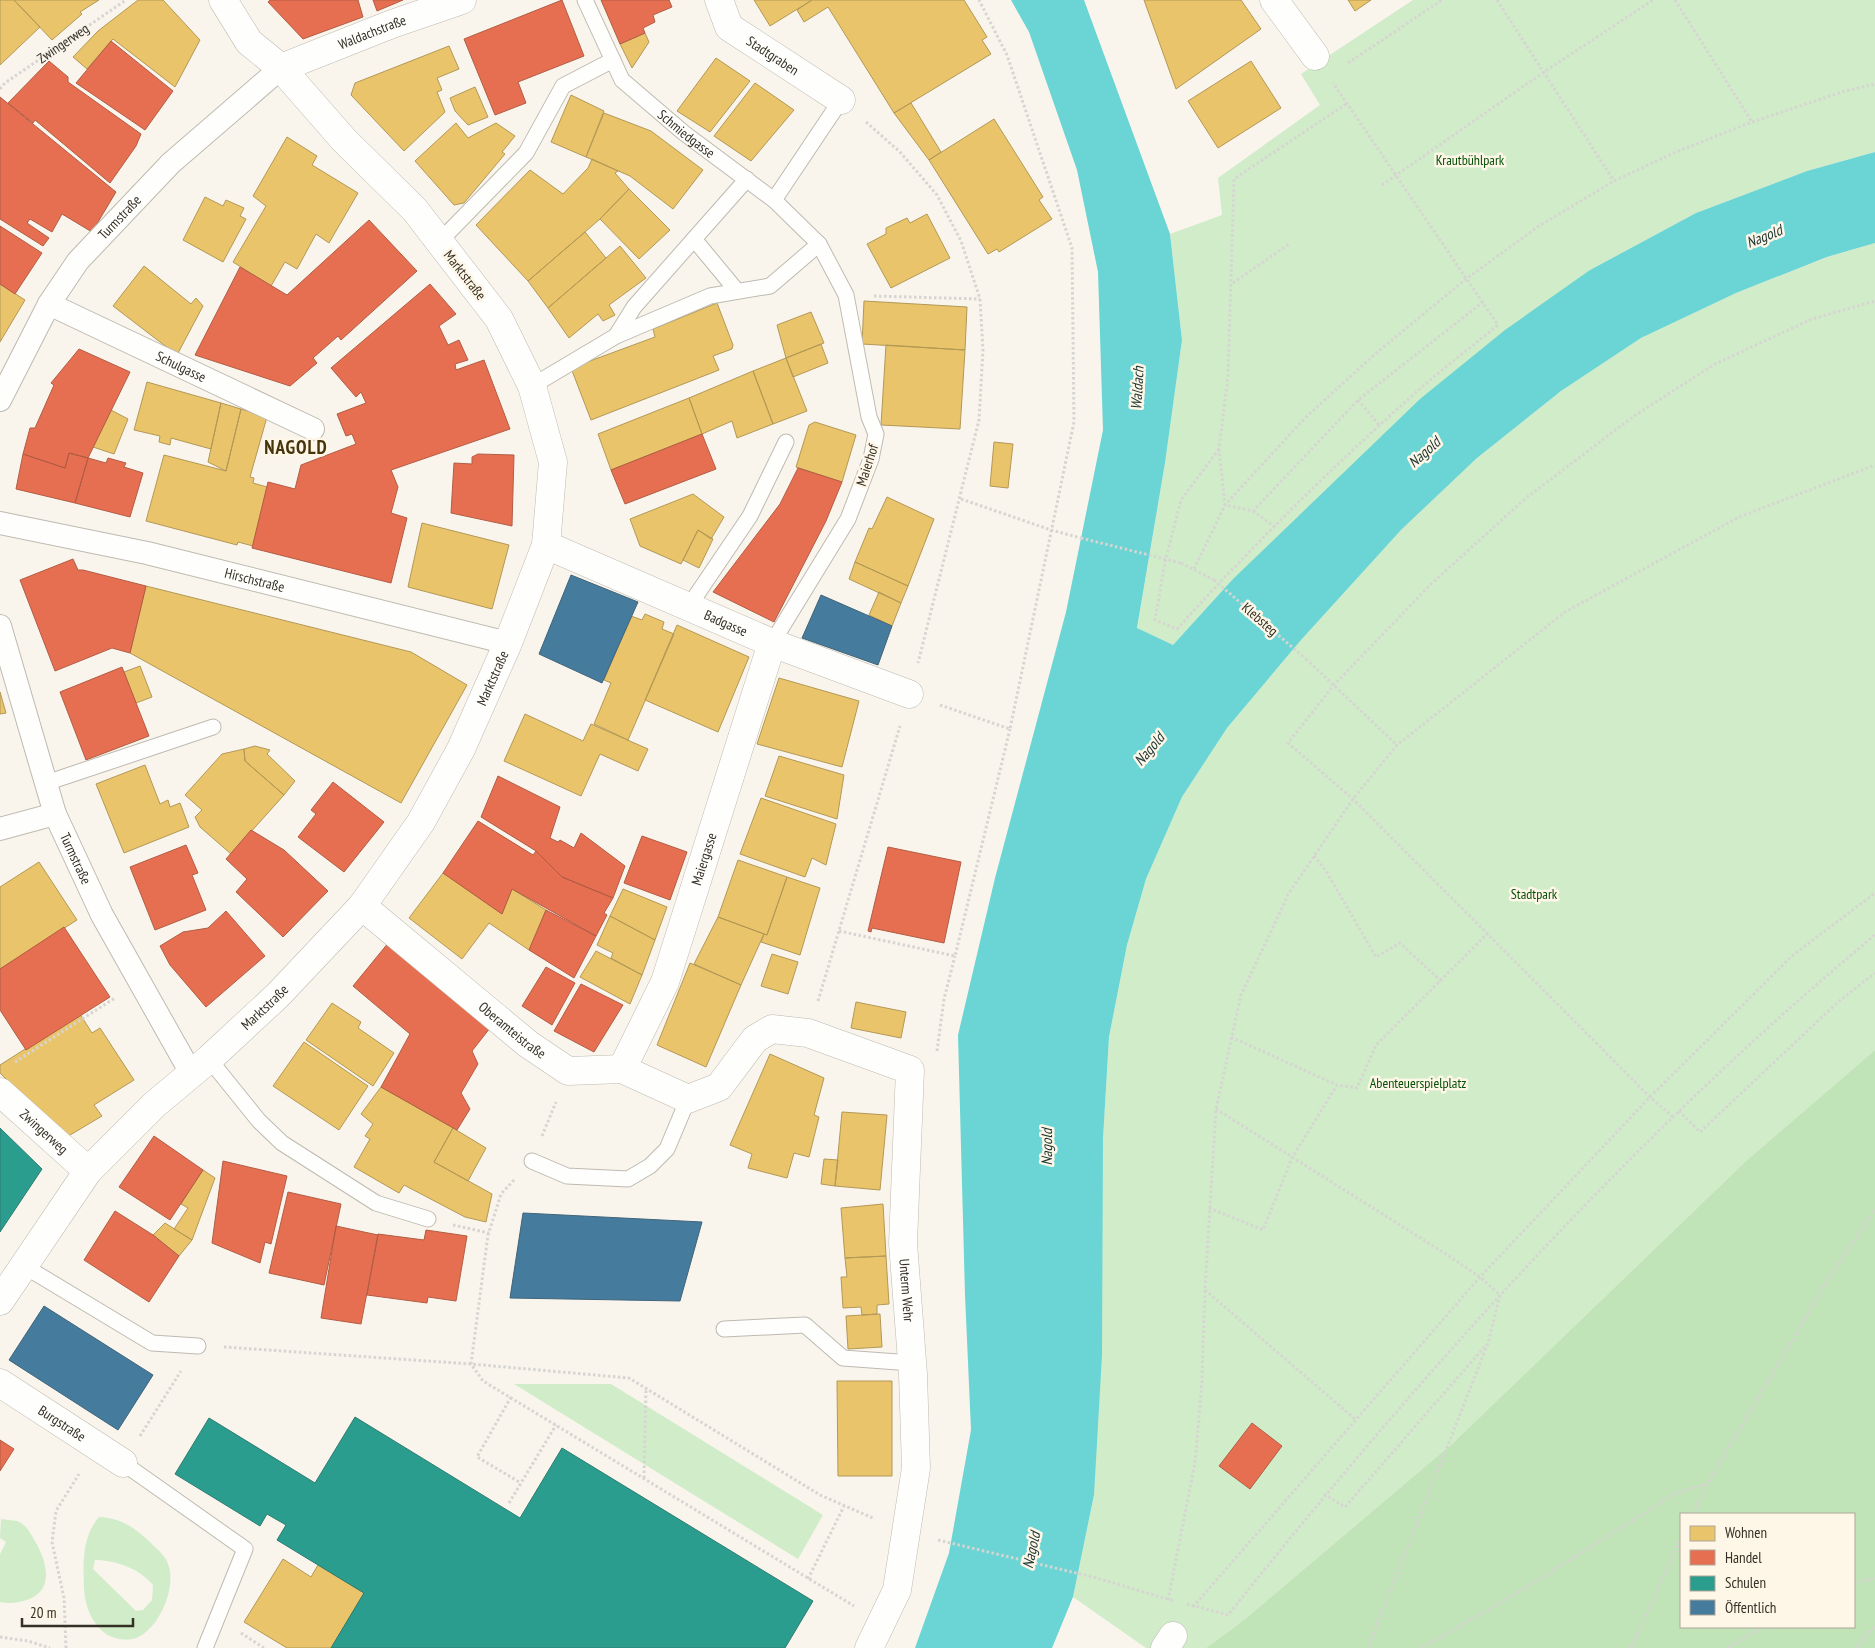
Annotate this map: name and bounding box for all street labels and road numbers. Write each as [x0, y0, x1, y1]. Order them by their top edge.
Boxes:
street label: Waldachstraße [336, 11, 409, 53]
street label: Zwingerweg [34, 19, 92, 67]
street label: Stadtgraben [743, 32, 802, 79]
street label: Schmiedgasse [654, 106, 719, 162]
street label: Turmstraße [94, 191, 145, 243]
street label: Marktstraße [440, 246, 490, 304]
street label: Schulgasse [153, 347, 209, 386]
street label: Maierhof [852, 441, 882, 488]
street label: Hirschstraße [223, 564, 287, 596]
street label: Klebsteg [1238, 598, 1282, 640]
street label: Badgasse [701, 606, 750, 640]
street label: Marktstraße [472, 648, 513, 708]
street label: Turmstraße [56, 830, 96, 887]
street label: Maiergasse [687, 830, 721, 888]
street label: Marktstraße [237, 981, 292, 1034]
street label: Oberamteistraße [475, 998, 550, 1063]
street label: Zwingerweg [16, 1105, 72, 1158]
street label: Unterm Wehr [895, 1258, 918, 1323]
street label: Burgstraße [35, 1401, 89, 1446]

